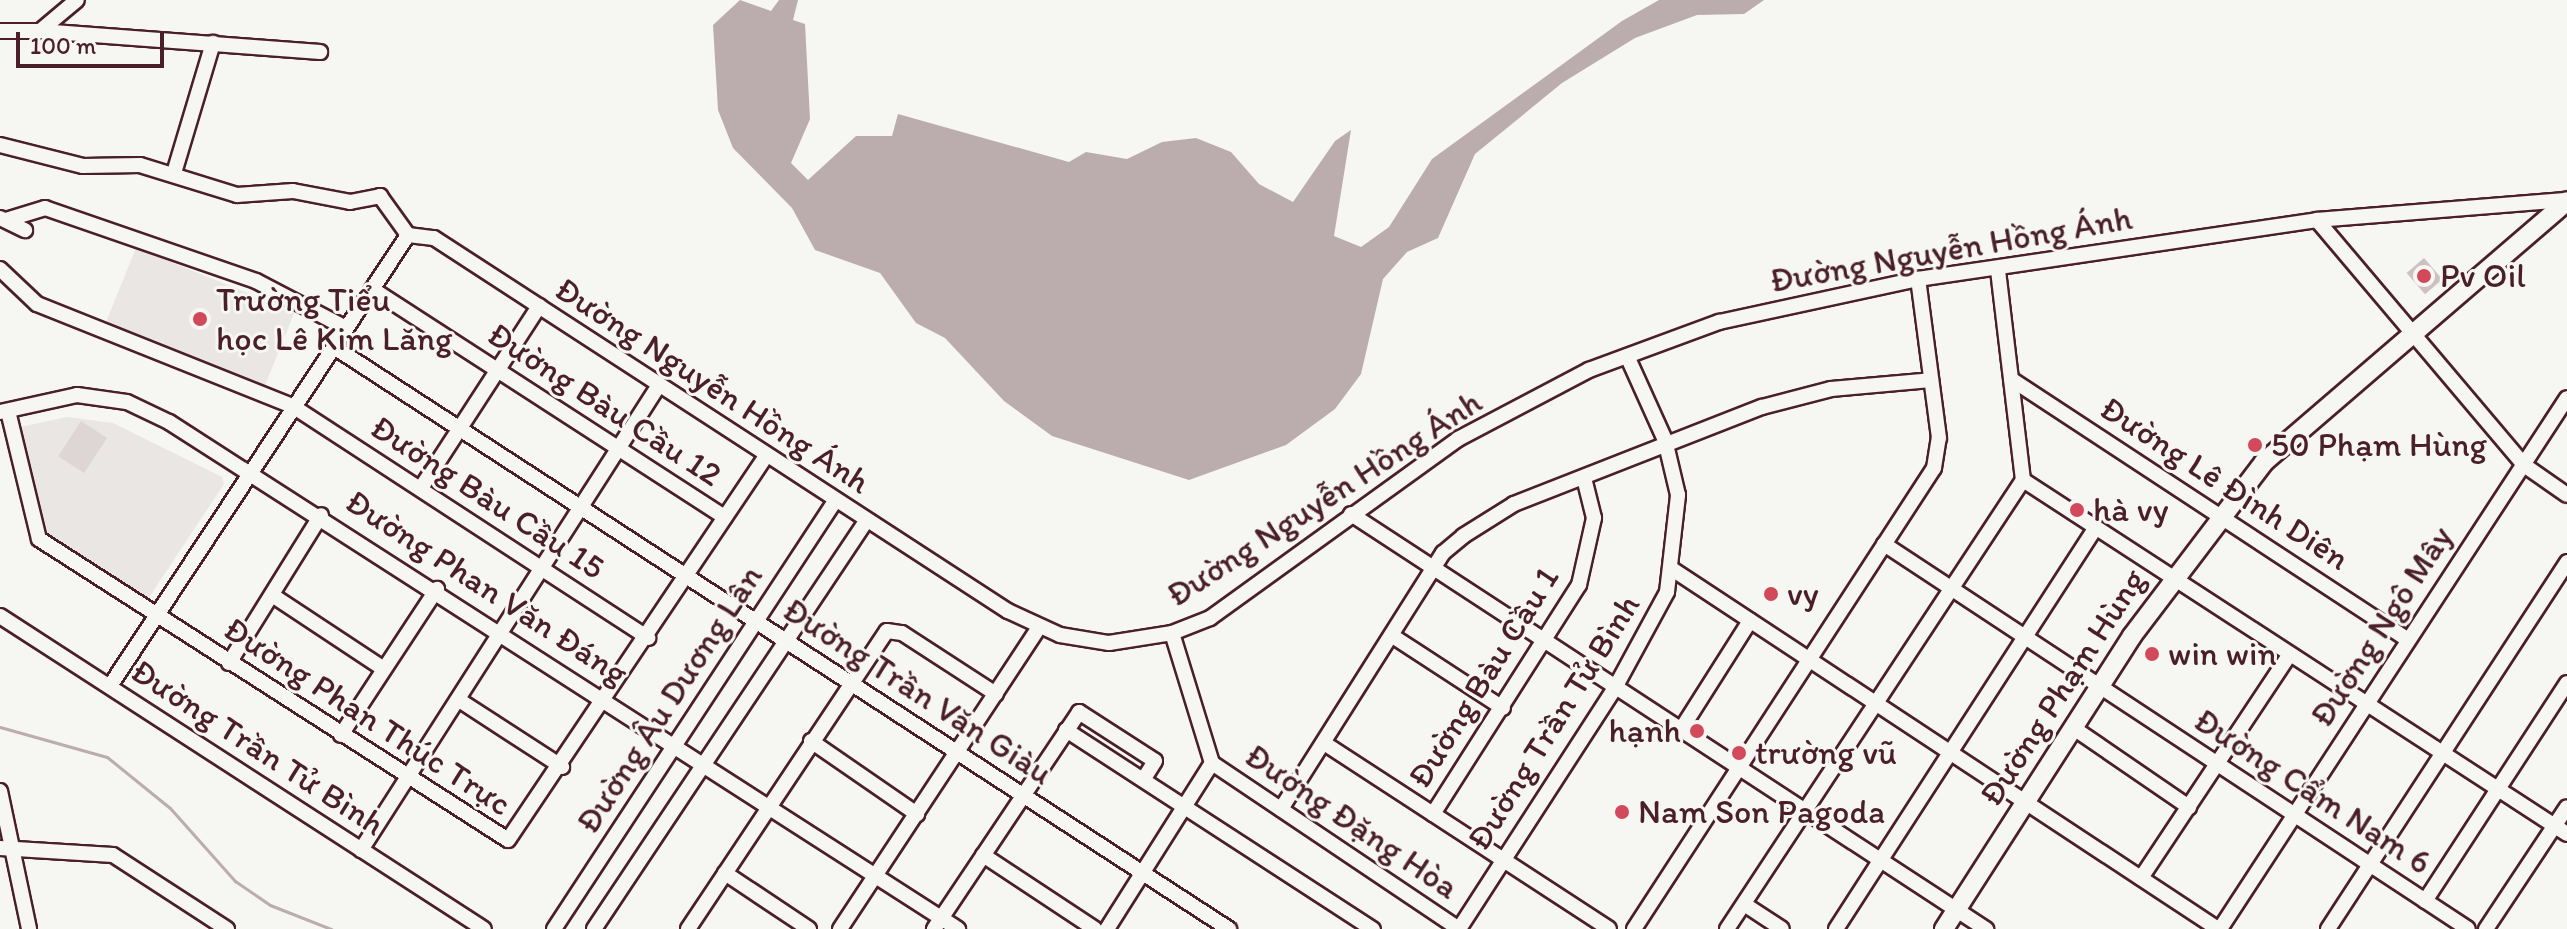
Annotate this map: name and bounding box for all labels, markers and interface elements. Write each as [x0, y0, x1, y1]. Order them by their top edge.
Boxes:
scale bar [20, 16, 168, 66]
text: 100 m [30, 31, 96, 60]
street label: Đường Nguyễn Hồng Ánh [1767, 197, 2135, 301]
place label: Pv Oil [2440, 256, 2526, 296]
marker: Pv Oil [2415, 267, 2433, 285]
street label: Đường Nguyễn Hồng Ánh [548, 268, 878, 502]
place label: Trường Tiểu học Lê Kim Lăng [216, 279, 454, 358]
marker: Trường Tiểu học Lê Kim Lăng [191, 310, 209, 328]
street label: Đường Bàu Cầu 12 [480, 313, 730, 495]
street label: Đường Nguyễn Hồng Ánh [1159, 381, 1489, 615]
street label: Đường Lê Đình Diên [2093, 387, 2357, 579]
street label: Đường Bàu Cầu 15 [363, 406, 613, 588]
place label: 50 Phạm Hùng [2271, 425, 2488, 465]
marker: 50 Phạm Hùng [2246, 436, 2264, 454]
street label: Đường Phan Văn Đáng [339, 481, 635, 693]
place label: hà vy [2093, 490, 2168, 530]
marker: hà vy [2068, 501, 2086, 519]
street label: Đường Ngô Mây [2301, 518, 2461, 734]
street label: Đường Âu Dương Lân [567, 558, 771, 840]
street label: Đường Bàu Cầu 1 [1399, 559, 1567, 795]
street label: Đường Phạm Hùng [1970, 560, 2154, 814]
place label: vy [1787, 574, 1819, 614]
marker: vy [1762, 585, 1780, 603]
street label: Đường Trần Tử Bình [1459, 588, 1647, 856]
street label: Đường Trần Văn Giàu [776, 589, 1060, 793]
street label: Đường Phan Thúc Trực [218, 609, 518, 823]
place label: win win [2168, 634, 2276, 674]
marker: win win [2143, 645, 2161, 663]
street label: Đường Trần Tử Bình [125, 651, 391, 843]
street label: Đường Cẩm Nam 6 [2186, 699, 2440, 883]
place label: hạnh [1608, 711, 1681, 751]
marker: hạnh [1688, 722, 1706, 740]
place label: trường vũ [1755, 733, 1897, 773]
street label: Đường Đặng Hòa [1238, 735, 1466, 907]
marker: trường vũ [1730, 744, 1748, 762]
place label: Nam Son Pagoda [1638, 792, 1885, 832]
marker: Nam Son Pagoda [1613, 803, 1631, 821]

